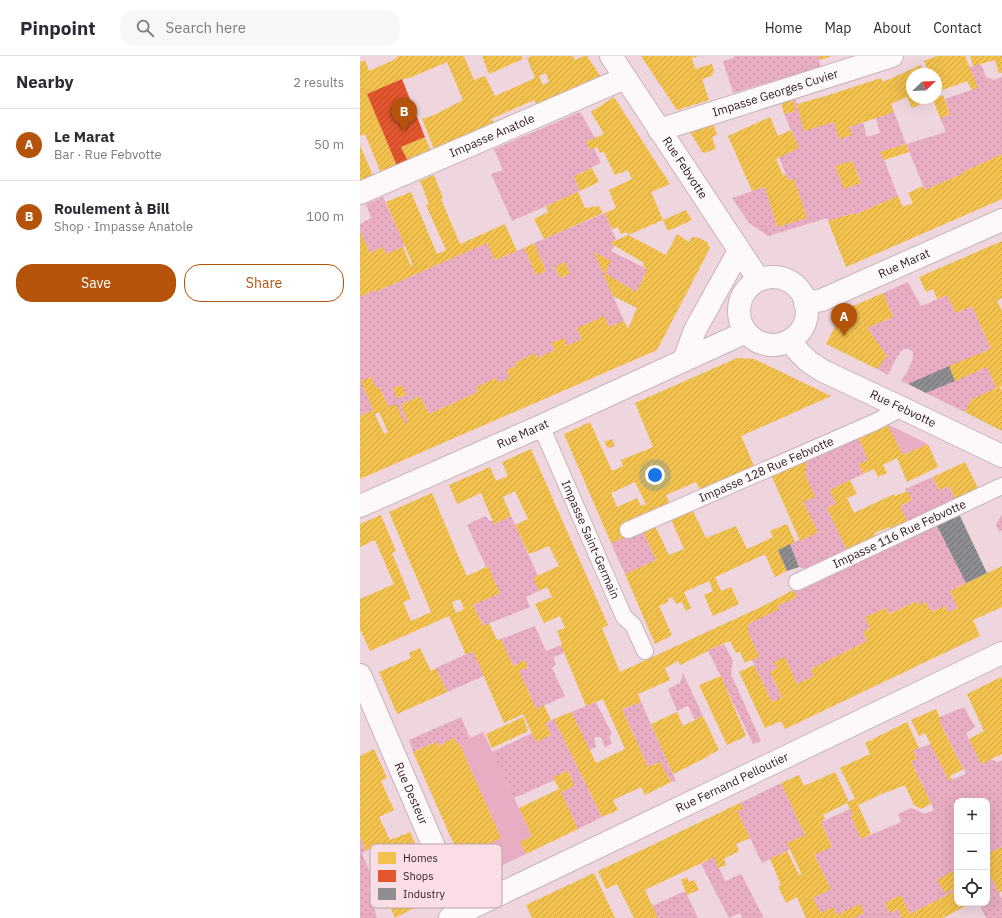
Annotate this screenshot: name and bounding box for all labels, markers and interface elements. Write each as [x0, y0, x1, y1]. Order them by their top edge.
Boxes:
search box [120, 10, 400, 46]
text: Pinpoint [20, 16, 96, 40]
icon: search [134, 17, 156, 39]
text: Search here [166, 18, 246, 37]
text: Home [765, 19, 802, 37]
text: Map [824, 19, 851, 37]
text: About [873, 19, 911, 37]
text: Contact [933, 19, 982, 37]
street label: Impasse Georges Cuvier [710, 65, 841, 120]
north arrow [906, 68, 942, 104]
text: Nearby [16, 71, 74, 93]
text: 2 results [293, 74, 344, 91]
pin: B [391, 98, 417, 131]
street label: Impasse Anatole [447, 110, 537, 160]
text: Le Marat [54, 127, 115, 146]
street label: Rue Febvotte [659, 134, 711, 202]
text: A [25, 136, 33, 153]
text: 50 m [314, 136, 344, 153]
text: Bar · Rue Febvotte [54, 146, 162, 163]
text: Roulement à Bill [54, 199, 170, 218]
text: B [25, 208, 33, 225]
text: 100 m [306, 208, 344, 225]
text: Shop · Impasse Anatole [54, 218, 193, 235]
street label: Rue Marat [876, 245, 932, 281]
button: Save [16, 264, 176, 302]
button: Share [184, 264, 344, 302]
pin: A [831, 303, 857, 336]
street label: Rue Febvotte [868, 386, 939, 430]
street label: Rue Marat [494, 416, 551, 452]
street label: Impasse 128 Rue Febvotte [696, 433, 836, 505]
your location [645, 465, 665, 485]
street label: Impasse Saint-Germain [558, 478, 623, 601]
street label: Impasse 116 Rue Febvotte [830, 496, 969, 571]
street label: Rue Fernand Pelloutier [673, 748, 791, 816]
street label: Rue Desteur [391, 760, 432, 827]
map controls [954, 798, 990, 906]
button: + [954, 798, 990, 834]
button: − [954, 834, 990, 870]
legend [370, 844, 502, 908]
text: Homes [403, 851, 438, 865]
text: Shops [403, 869, 434, 883]
button: locate [954, 870, 990, 906]
text: Industry [403, 887, 446, 901]

